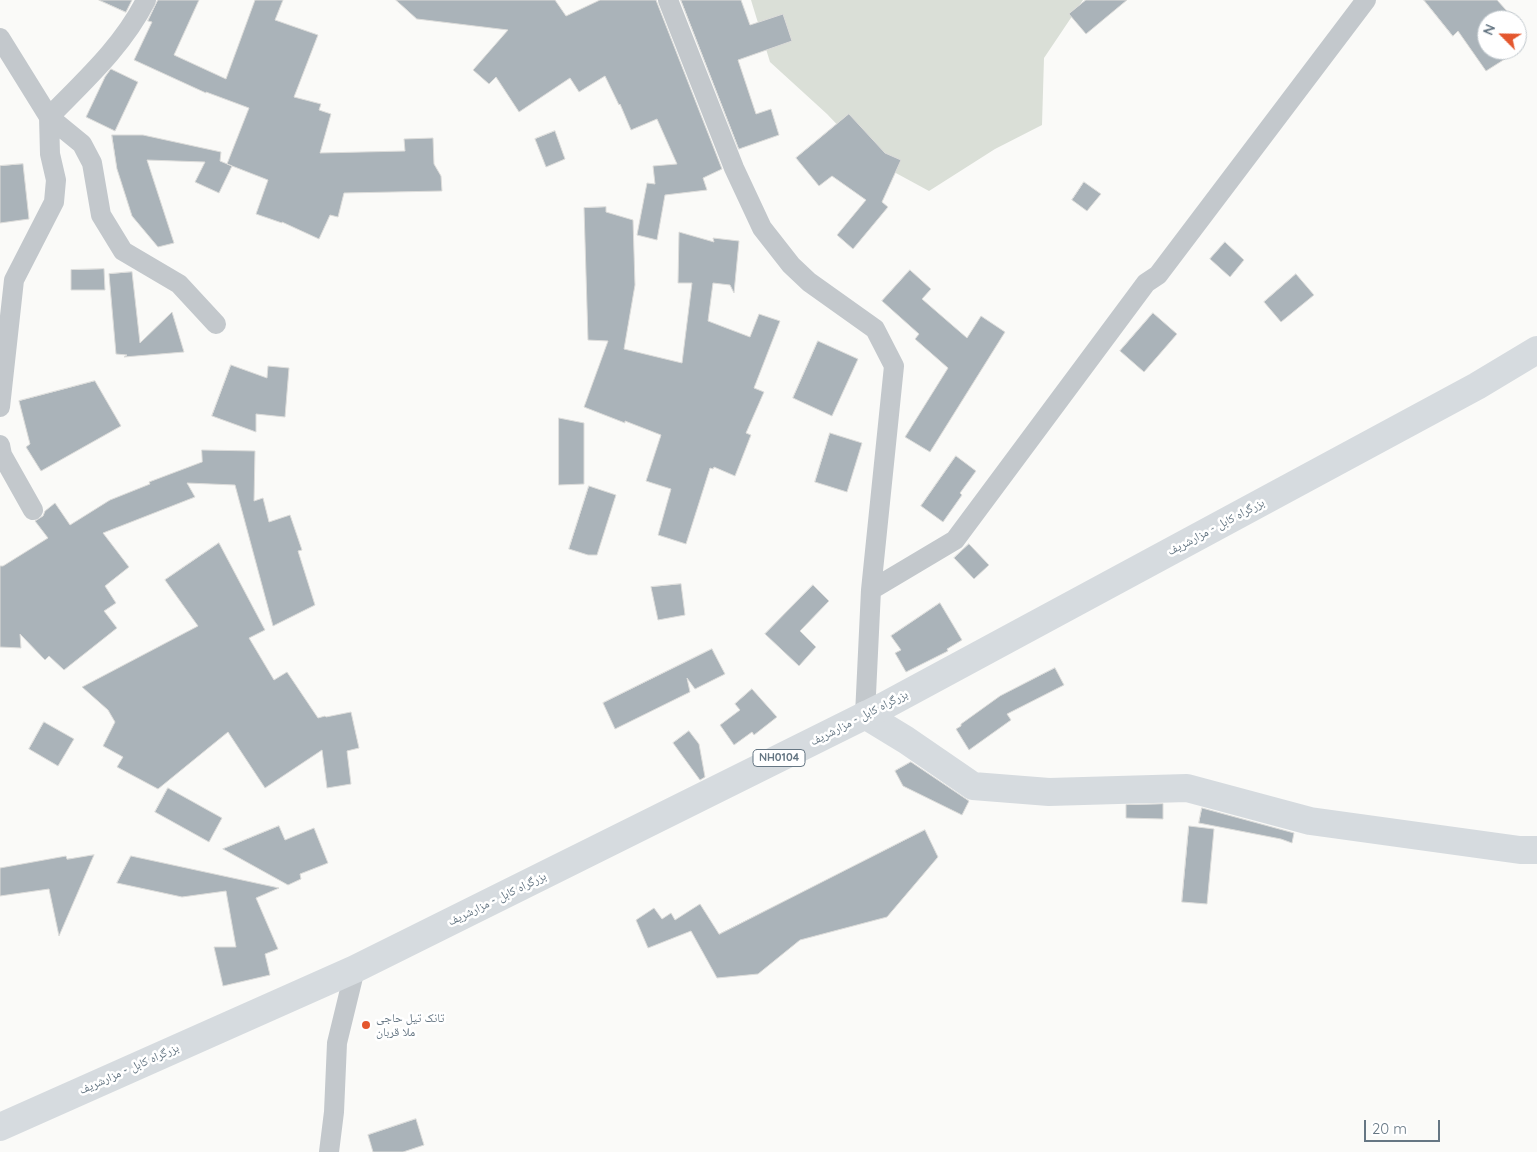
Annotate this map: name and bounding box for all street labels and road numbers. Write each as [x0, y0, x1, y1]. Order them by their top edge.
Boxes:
street label: بزرگراه کابل - مزارشریف [1165, 495, 1267, 559]
street label: بزرگراه کابل - مزارشریف [808, 687, 910, 749]
road number: NH0104 [753, 750, 805, 766]
street label: بزرگراه کابل - مزارشریف [445, 869, 549, 929]
street label: بزرگراه کابل - مزارشریف [77, 1041, 181, 1097]

